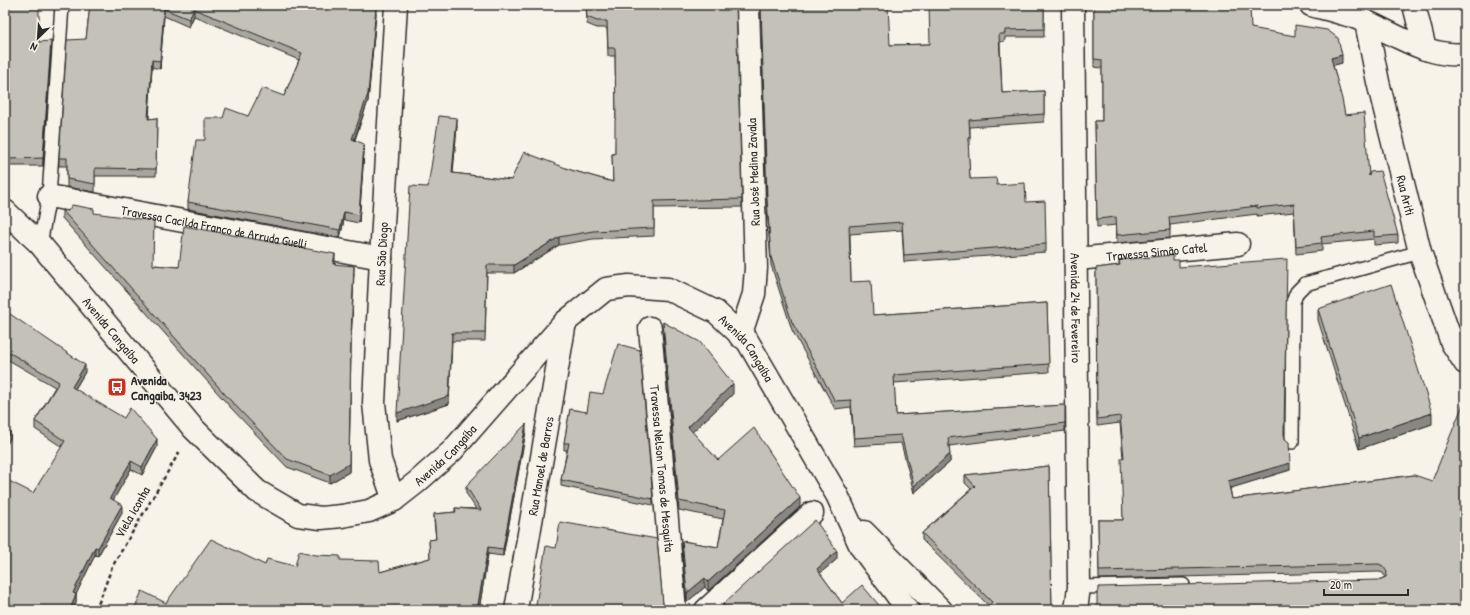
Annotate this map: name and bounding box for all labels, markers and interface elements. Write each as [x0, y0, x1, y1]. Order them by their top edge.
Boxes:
north arrow [18, 18, 58, 58]
text: N [28, 39, 39, 55]
street label: Rua José Medina Zavala [742, 118, 764, 226]
street label: Rua Ariti [1392, 173, 1420, 217]
street label: Travessa Cacilda Franco de Arruda Guelli [120, 201, 309, 253]
street label: Rua São Diogo [371, 221, 392, 286]
street label: Travessa Simão Catel [1105, 238, 1208, 265]
street label: Avenida 24 de Fevereiro [1067, 253, 1086, 363]
street label: Avenida Cangaíba [79, 293, 144, 367]
street label: Avenida Cangaíba [715, 310, 778, 385]
place label: Avenida Cangaiba, 3423 [131, 371, 202, 405]
bus stop icon: Avenida Cangaiba, 3423 [106, 376, 128, 398]
street label: Travessa Nelson Tomas de Mesquita [646, 384, 679, 553]
street label: Rua Manoel de Barros [523, 415, 558, 517]
street label: Avenida Cangaíba [410, 420, 480, 490]
street label: Viela Iconha [110, 483, 154, 541]
scale bar [1324, 571, 1408, 597]
text: 20 m [1330, 576, 1352, 593]

